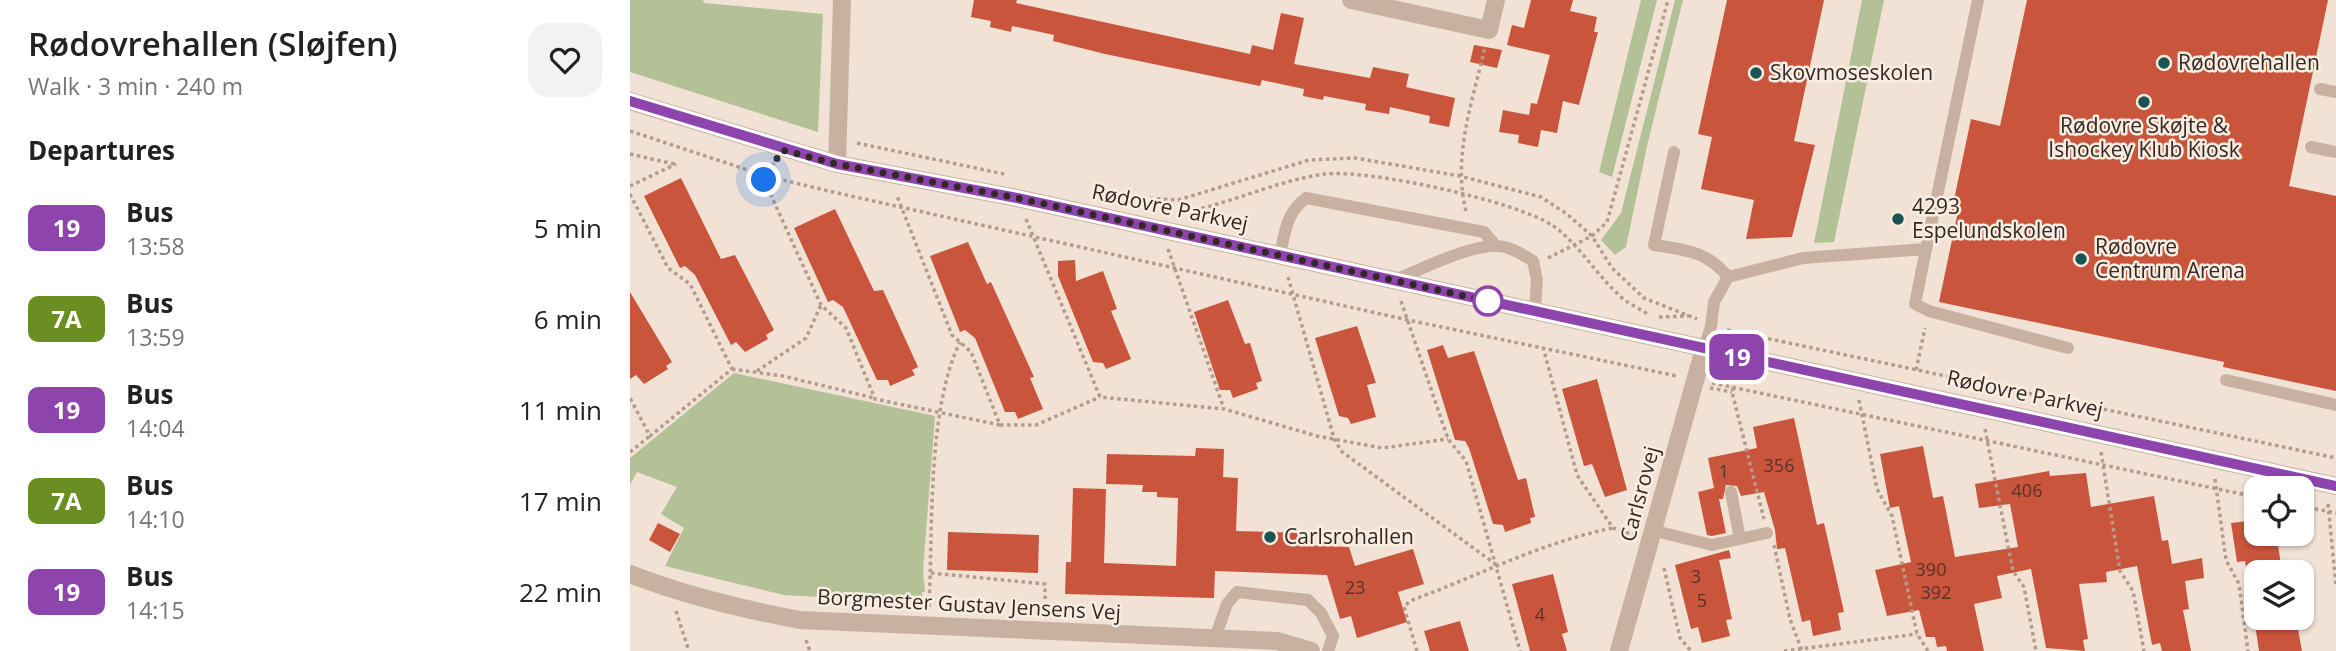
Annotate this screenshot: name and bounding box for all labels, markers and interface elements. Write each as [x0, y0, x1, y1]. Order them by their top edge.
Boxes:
text: Rødovrehallen (Sløjfen) [28, 21, 397, 66]
button: heart [528, 23, 602, 97]
place label: Rødovrehallen [2178, 48, 2320, 76]
marker: Rødovrehallen [2156, 55, 2172, 71]
place label: Skovmoseskolen [1770, 58, 1933, 86]
marker: Skovmoseskolen [1748, 65, 1764, 81]
text: Walk · 3 min · 240 m [28, 70, 243, 102]
marker: Rødovre Skøjte & Ishockey Klub Kiosk [2136, 94, 2152, 110]
place label: Rødovre Skøjte & Ishockey Klub Kiosk [2048, 111, 2240, 163]
text: Departures [28, 132, 175, 168]
your location [746, 162, 781, 197]
street label: Rødovre Parkvej [1090, 177, 1251, 237]
place label: 4293 Espelundskolen [1912, 192, 2066, 244]
text: Bus [126, 194, 173, 230]
text: 5 min [534, 210, 602, 246]
text: 19 [53, 211, 80, 244]
marker: 4293 Espelundskolen [1890, 211, 1906, 227]
text: 13:58 [126, 230, 185, 262]
place label: Rødovre Centrum Arena [2095, 232, 2245, 284]
marker: Rødovre Centrum Arena [2073, 251, 2089, 267]
text: Bus [126, 285, 173, 321]
unlabelled marker [1473, 286, 1503, 316]
text: 6 min [534, 301, 602, 337]
text: 7A [51, 302, 82, 335]
text: 13:59 [126, 321, 185, 353]
line badge: 19 [1706, 334, 1768, 380]
text: 19 [1723, 340, 1751, 373]
street label: Rødovre Parkvej [1945, 363, 2106, 423]
text: Bus [126, 376, 173, 412]
text: 11 min [519, 392, 602, 428]
text: 19 [53, 393, 80, 426]
text: 14:04 [126, 412, 185, 444]
street label: Carlsrovej [1613, 443, 1665, 544]
house number: 356 [1764, 453, 1794, 477]
house number: 1 [1719, 459, 1729, 483]
text: Bus [126, 467, 173, 503]
map controls [2244, 476, 2314, 630]
button: locate [2244, 476, 2314, 546]
house number: 406 [2012, 478, 2042, 502]
text: 17 min [519, 483, 602, 519]
text: 7A [51, 484, 82, 517]
text: 14:10 [126, 503, 185, 535]
place label: Carlsrohallen [1284, 522, 1414, 550]
marker: Carlsrohallen [1262, 529, 1278, 545]
house number: 390 [1916, 557, 1946, 581]
text: Bus [126, 558, 173, 594]
button: layers [2244, 560, 2314, 630]
house number: 3 [1691, 564, 1701, 588]
text: 22 min [519, 574, 602, 610]
text: 19 [53, 575, 80, 608]
house number: 23 [1345, 575, 1365, 599]
house number: 392 [1921, 580, 1951, 604]
street label: Borgmester Gustav Jensens Vej [816, 582, 1122, 626]
house number: 5 [1697, 588, 1707, 612]
text: 14:15 [126, 594, 185, 626]
house number: 4 [1535, 602, 1545, 626]

